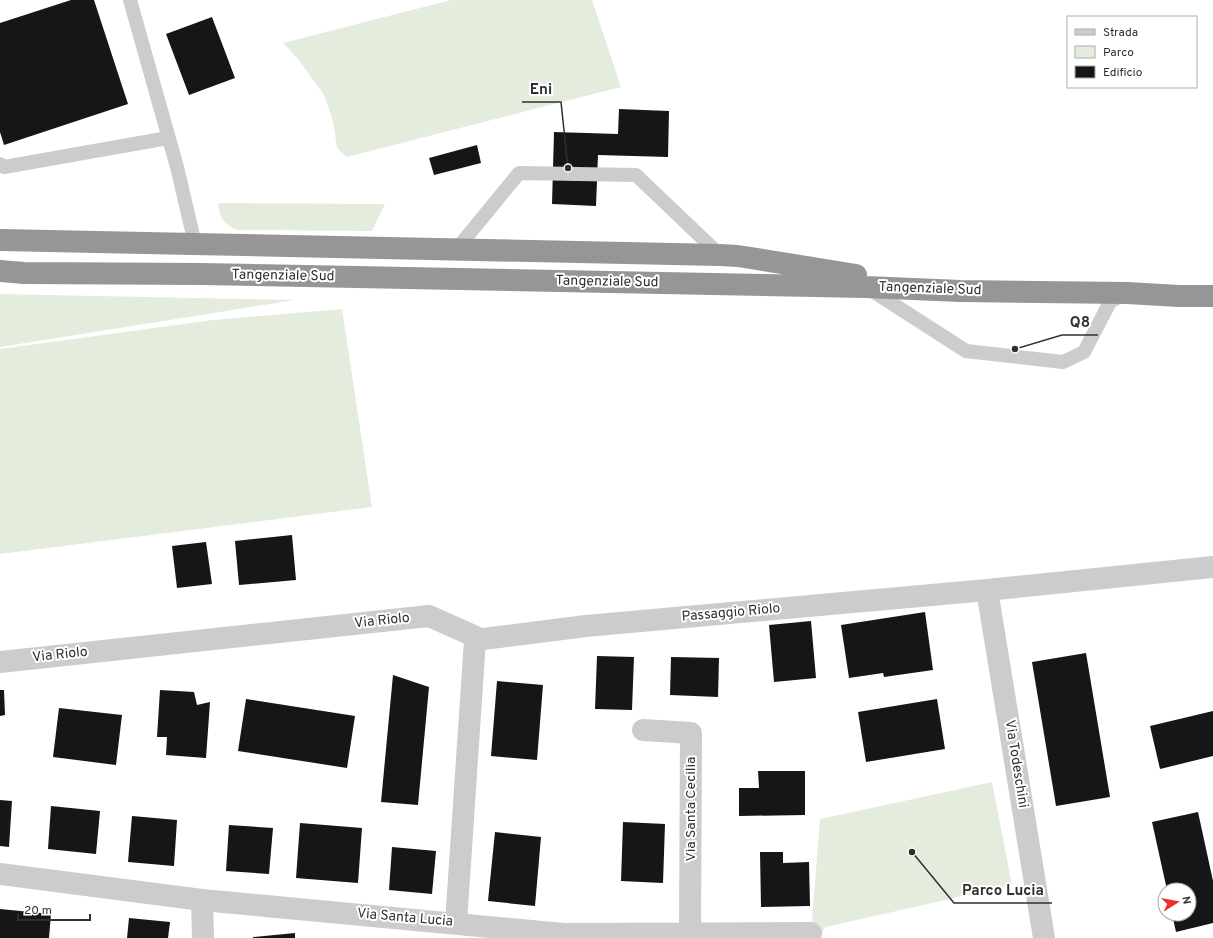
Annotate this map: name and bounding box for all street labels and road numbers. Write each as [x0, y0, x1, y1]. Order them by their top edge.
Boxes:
street label: Tangenziale Sud [231, 267, 335, 285]
street label: Tangenziale Sud [555, 273, 659, 291]
street label: Tangenziale Sud [878, 279, 982, 299]
street label: Passaggio Riolo [681, 600, 781, 626]
street label: Via Riolo [354, 610, 411, 632]
street label: Via Riolo [32, 644, 89, 666]
street label: Via Todeschini [1001, 719, 1031, 809]
street label: Via Santa Cecilia [683, 757, 700, 861]
street label: Via Santa Lucia [356, 905, 454, 931]

